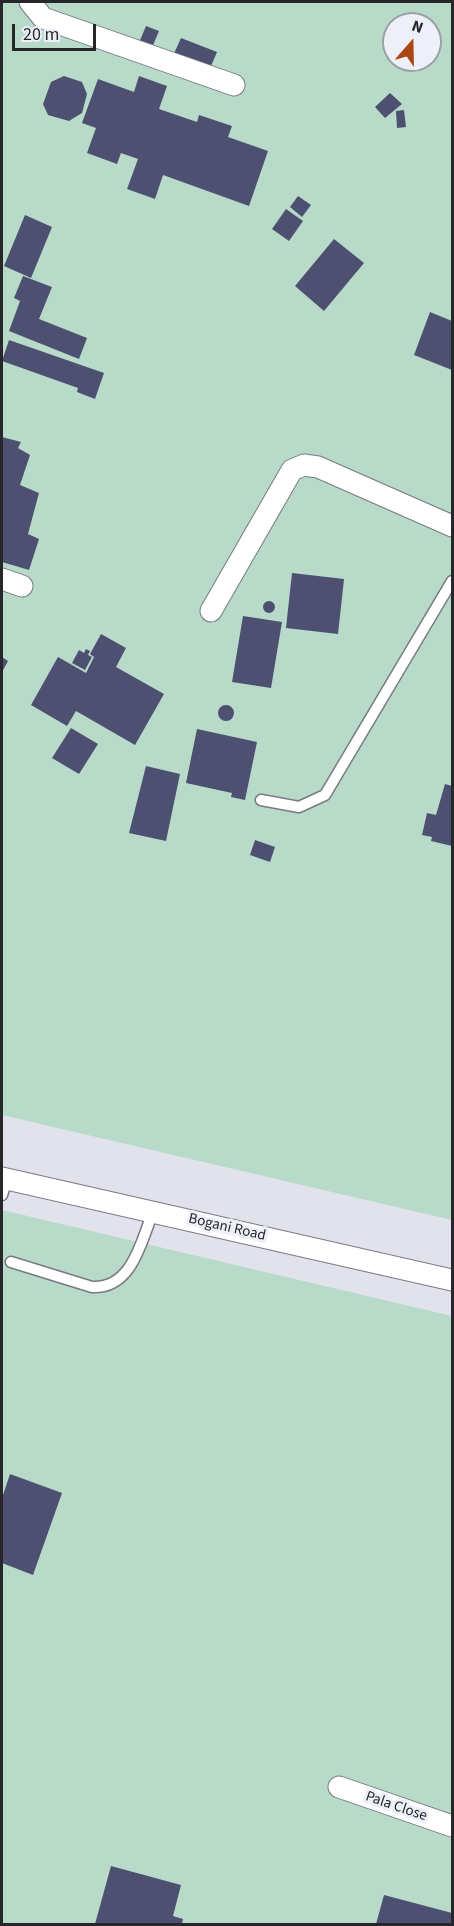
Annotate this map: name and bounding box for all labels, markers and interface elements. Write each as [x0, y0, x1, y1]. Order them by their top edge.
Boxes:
scale bar [15, 12, 99, 50]
north arrow [382, 12, 442, 72]
text: N [409, 15, 426, 39]
text: 20 m [23, 22, 59, 47]
street label: Bogani Road [187, 1210, 267, 1246]
street label: Pala Close [363, 1788, 429, 1826]

